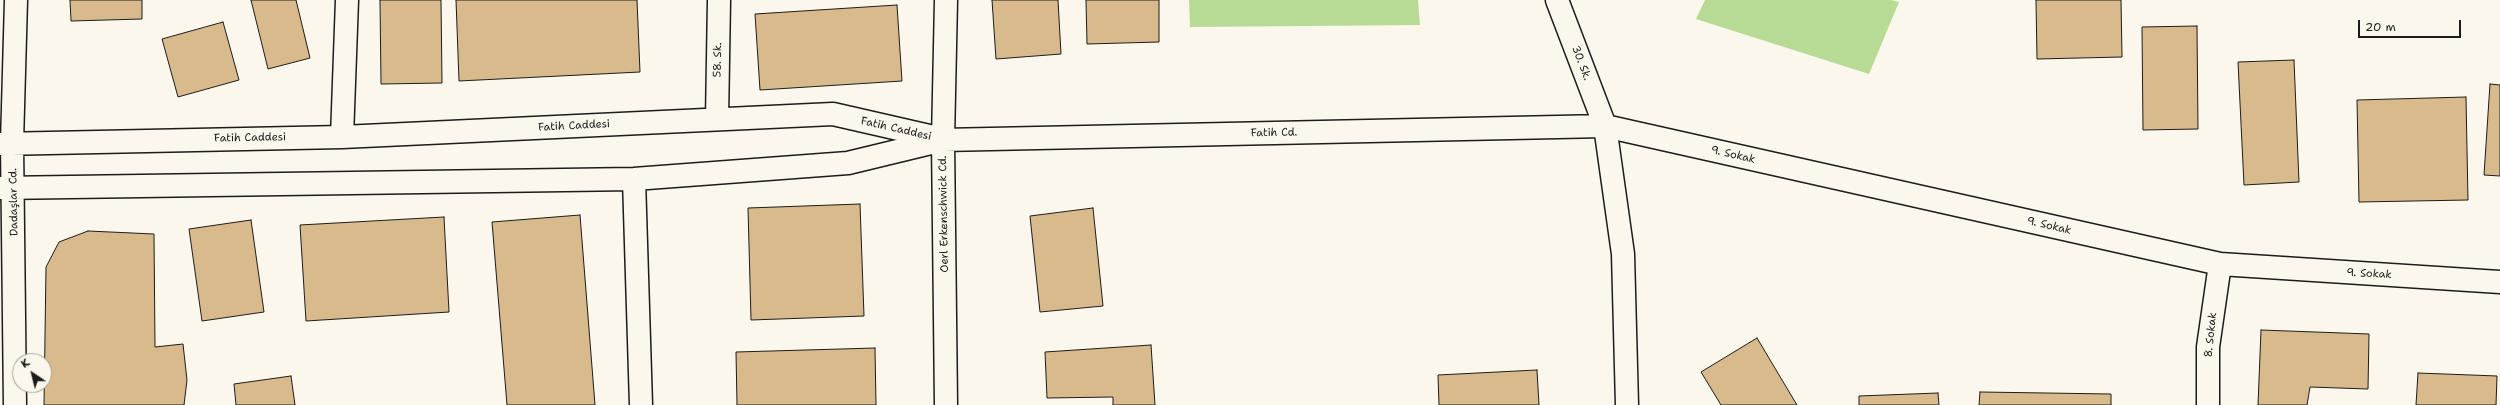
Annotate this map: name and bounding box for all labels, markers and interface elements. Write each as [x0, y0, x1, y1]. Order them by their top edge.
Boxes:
scale bar [2360, 12, 2463, 38]
text: 20 m [2365, 19, 2396, 35]
street label: 58. Sk. [711, 42, 725, 78]
street label: 30. Sk. [1568, 44, 1594, 82]
street label: Fatih Caddesi [859, 114, 933, 144]
street label: Fatih Caddesi [538, 118, 610, 134]
street label: Fatih Cd. [1251, 126, 1297, 140]
street label: Fatih Caddesi [214, 131, 286, 145]
street label: 9. Sokak [1709, 143, 1757, 167]
street label: Oerl Erkenschwick Cd. [936, 155, 952, 273]
street label: Dadaşlar Cd. [7, 168, 21, 236]
street label: 9. Sokak [2025, 214, 2073, 238]
street label: 9. Sokak [2346, 266, 2392, 282]
street label: 8. Sokak [2202, 312, 2220, 358]
north arrow [12, 353, 52, 393]
text: K [18, 355, 33, 372]

